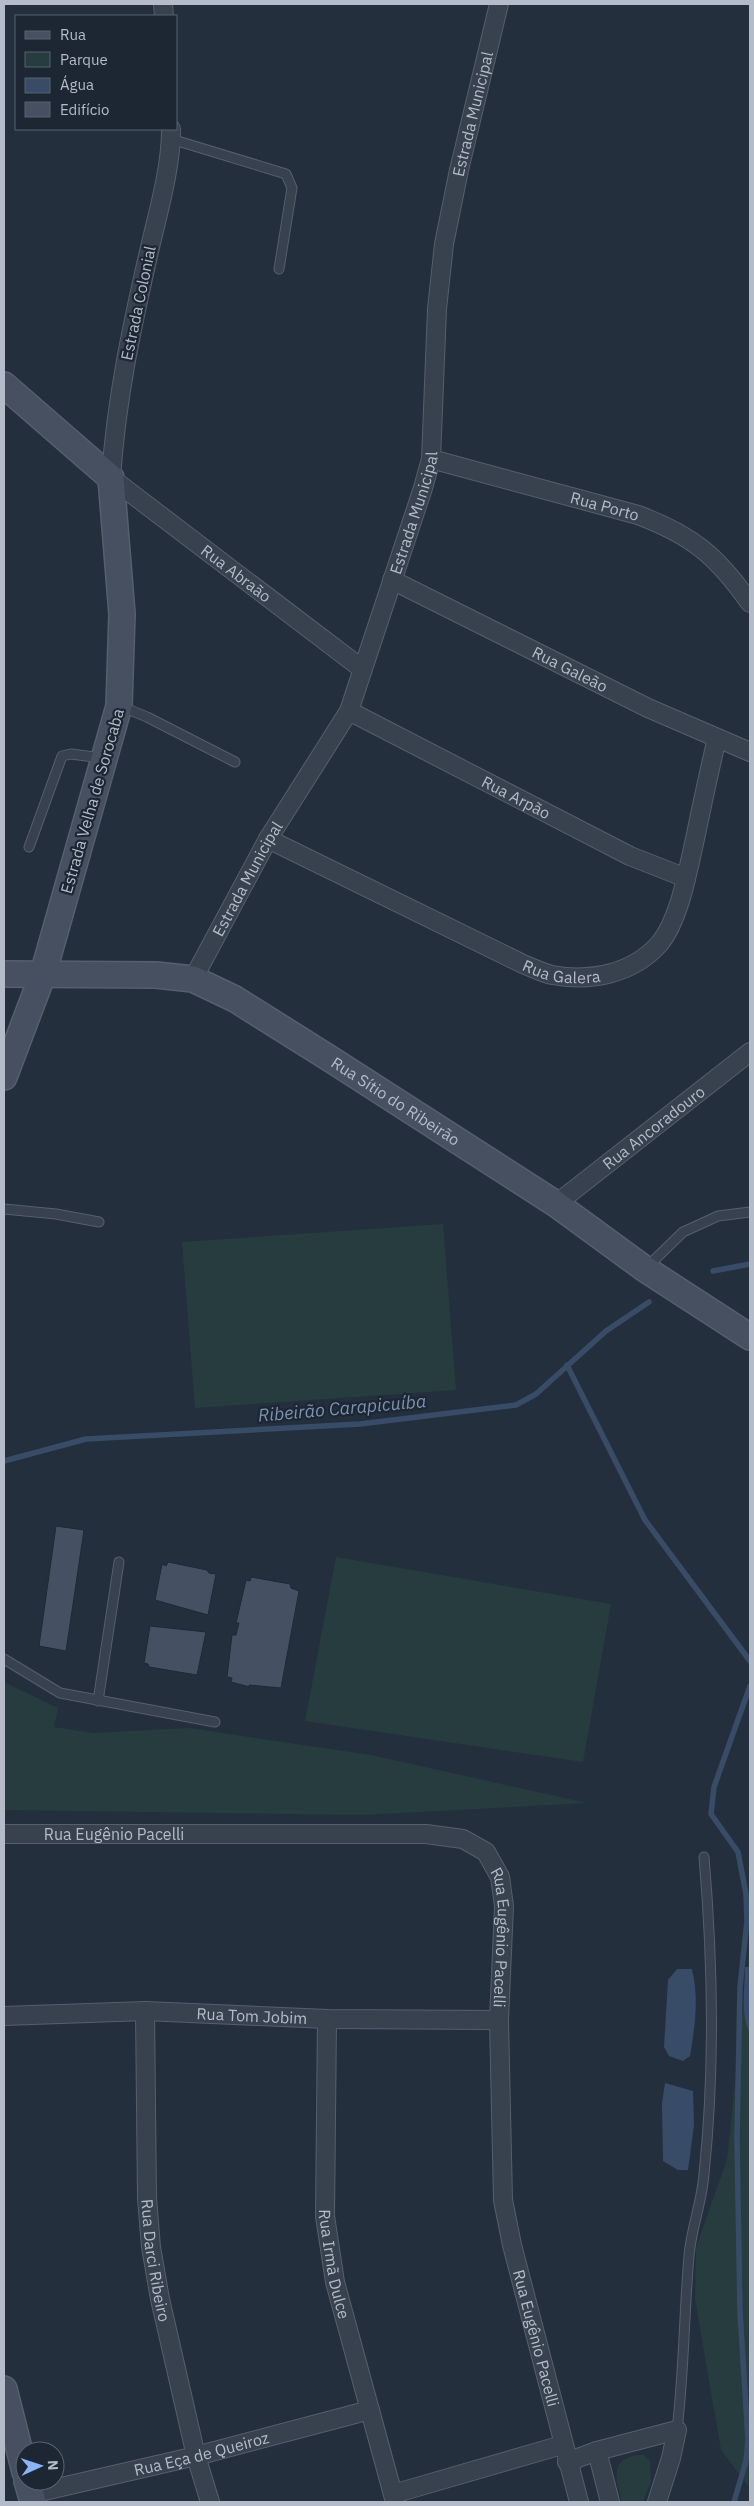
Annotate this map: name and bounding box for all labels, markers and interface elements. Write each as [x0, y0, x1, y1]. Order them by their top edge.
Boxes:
legend [15, 15, 178, 130]
text: Rua [60, 25, 86, 44]
street label: Estrada Municipal [448, 49, 497, 178]
text: Parque [60, 50, 108, 69]
text: Água [60, 75, 94, 94]
text: Edifício [60, 100, 109, 119]
street label: Estrada Colonial [116, 244, 160, 362]
street label: Estrada Municipal [385, 451, 442, 577]
street label: Rua Porto [568, 487, 641, 525]
street label: Rua Abraão [197, 540, 275, 606]
street label: Rua Galeão [529, 642, 611, 696]
street label: Estrada Velha de Sorocaba [56, 706, 128, 896]
street label: Rua Arpão [478, 771, 554, 823]
street label: Estrada Municipal [208, 817, 287, 940]
street label: Rua Galera [520, 955, 602, 987]
street label: Rua Sítio do Ribeirão [328, 1052, 464, 1150]
street label: Rua Ancoradouro [598, 1081, 709, 1174]
water label: Ribeirão Carapicuíba [257, 1389, 427, 1427]
street label: Rua Eugênio Pacelli [44, 1824, 184, 1844]
street label: Rua Eugênio Pacelli [487, 1864, 514, 2008]
street label: Rua Tom Jobim [196, 2003, 308, 2028]
street label: Rua Darci Ribeiro [137, 2198, 175, 2324]
street label: Rua Irmã Dulce [315, 2209, 355, 2321]
street label: Rua Eugênio Pacelli [509, 2268, 564, 2409]
street label: Rua Eça de Queiroz [132, 2427, 271, 2480]
north arrow [15, 2441, 65, 2491]
text: N [44, 2460, 62, 2471]

